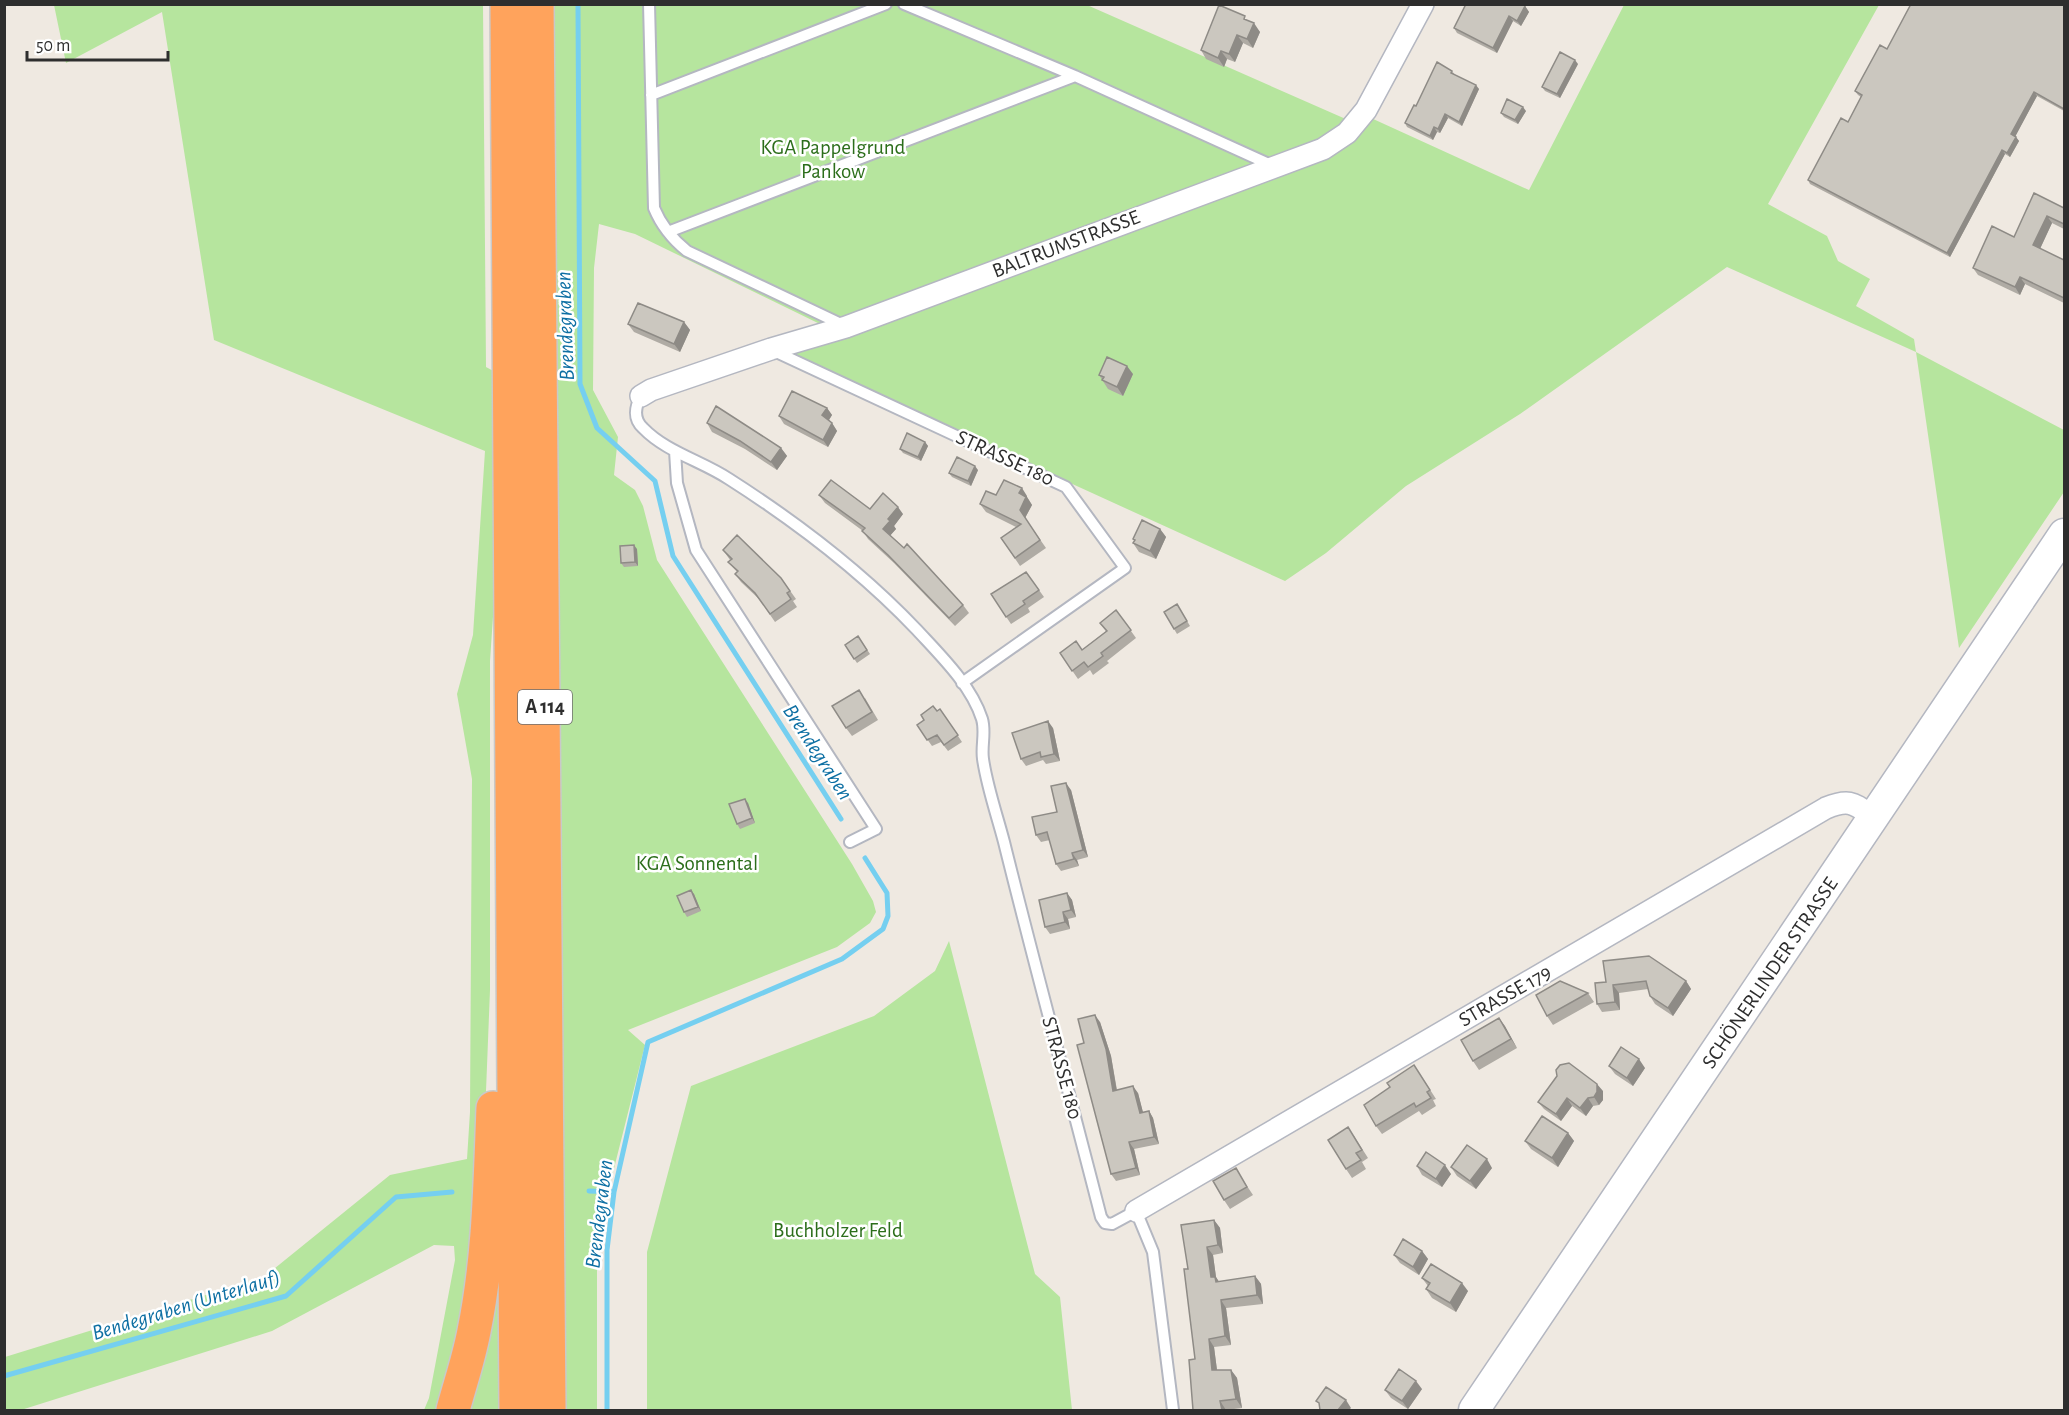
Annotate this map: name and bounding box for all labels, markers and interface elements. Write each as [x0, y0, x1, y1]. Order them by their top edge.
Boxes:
scale bar [27, 24, 168, 62]
text: 50 m [36, 37, 70, 55]
park label: KGA Pappelgrund Pankow [761, 137, 906, 182]
street label: BALTRUMSTRASSE [989, 206, 1143, 282]
water label: Brendegraben [552, 271, 578, 381]
street label: STRASSE 180 [953, 426, 1057, 490]
road number: A 114 [518, 690, 572, 724]
water label: Brendegraben [779, 700, 857, 804]
park label: KGA Sonnental [636, 853, 758, 874]
street label: SCHÖNERLINDER STRASSE [1697, 873, 1842, 1072]
street label: STRASSE 179 [1455, 961, 1555, 1031]
street label: STRASSE 180 [1038, 1014, 1086, 1122]
water label: Brendegraben [581, 1158, 617, 1270]
park label: Buchholzer Feld [773, 1220, 903, 1241]
water label: Bendegraben (Unterlauf) [89, 1266, 283, 1344]

